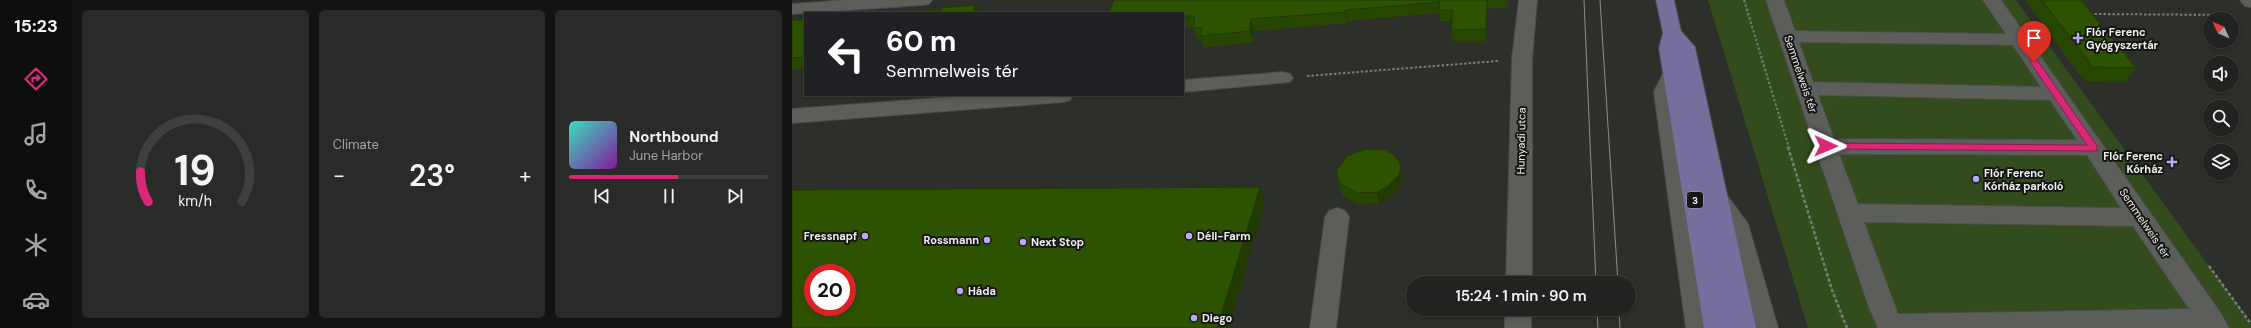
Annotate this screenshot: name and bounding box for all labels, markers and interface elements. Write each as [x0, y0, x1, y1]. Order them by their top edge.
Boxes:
north arrow [2203, 12, 2239, 48]
map controls [2203, 12, 2239, 180]
text: 15:23 [14, 14, 58, 38]
pin [2017, 21, 2051, 62]
text: 60 m [886, 23, 956, 60]
place label: Flór Ferenc Gyógyszertár [2086, 25, 2159, 52]
icon: arrive [2023, 27, 2045, 49]
icon: left [820, 28, 872, 80]
street label: Semmelweis tér [1781, 33, 1821, 115]
marker: Flór Ferenc Gyógyszertár [2073, 33, 2083, 43]
button: sound [2203, 56, 2239, 92]
text: Semmelweis tér [886, 59, 1018, 83]
icon: directions [22, 65, 50, 93]
button: search [2203, 100, 2239, 136]
street label: Hunyadi utca [1513, 107, 1529, 175]
icon: music [22, 120, 50, 148]
position arrow [1805, 125, 1847, 167]
text: Northbound [629, 127, 719, 147]
text: Climate [333, 136, 379, 153]
text: 19 [175, 144, 216, 198]
button: layers [2203, 144, 2239, 180]
text: June Harbor [629, 147, 703, 164]
place label: Flór Ferenc Kórház [2103, 149, 2163, 176]
text: 23° [409, 156, 455, 195]
marker: Flór Ferenc Kórház [2166, 156, 2178, 168]
text: − [333, 161, 345, 190]
text: + [519, 161, 531, 190]
place label: Flór Ferenc Kórház parkoló [1984, 166, 2064, 193]
marker: Flór Ferenc Kórház parkoló [1971, 174, 1981, 184]
icon: phone [22, 176, 50, 204]
icon: previous [591, 185, 613, 207]
icon: pause [658, 185, 680, 207]
icon: next [724, 185, 746, 207]
street label: Semmelweis tér [2117, 186, 2173, 260]
text: km/h [178, 192, 212, 210]
road number: 3 [1687, 192, 1703, 208]
place label: Fressnapf [804, 229, 857, 243]
place label: Déli-Farm [1197, 229, 1251, 243]
icon: climate [22, 231, 50, 259]
marker: Fressnapf [860, 231, 870, 241]
marker: Déli-Farm [1184, 231, 1194, 241]
place label: Rossmann [924, 233, 979, 247]
marker: Rossmann [982, 235, 992, 245]
place label: Next Stop [1031, 235, 1084, 249]
marker: Next Stop [1018, 237, 1028, 247]
speed limit sign: 20 [804, 264, 856, 316]
place label: Háda [968, 284, 996, 298]
icon: car [22, 286, 50, 314]
marker: Háda [955, 286, 965, 296]
text: 15:24 · 1 min · 90 m [1455, 286, 1587, 306]
place label: Diego [1202, 311, 1233, 325]
marker: Diego [1189, 313, 1199, 323]

